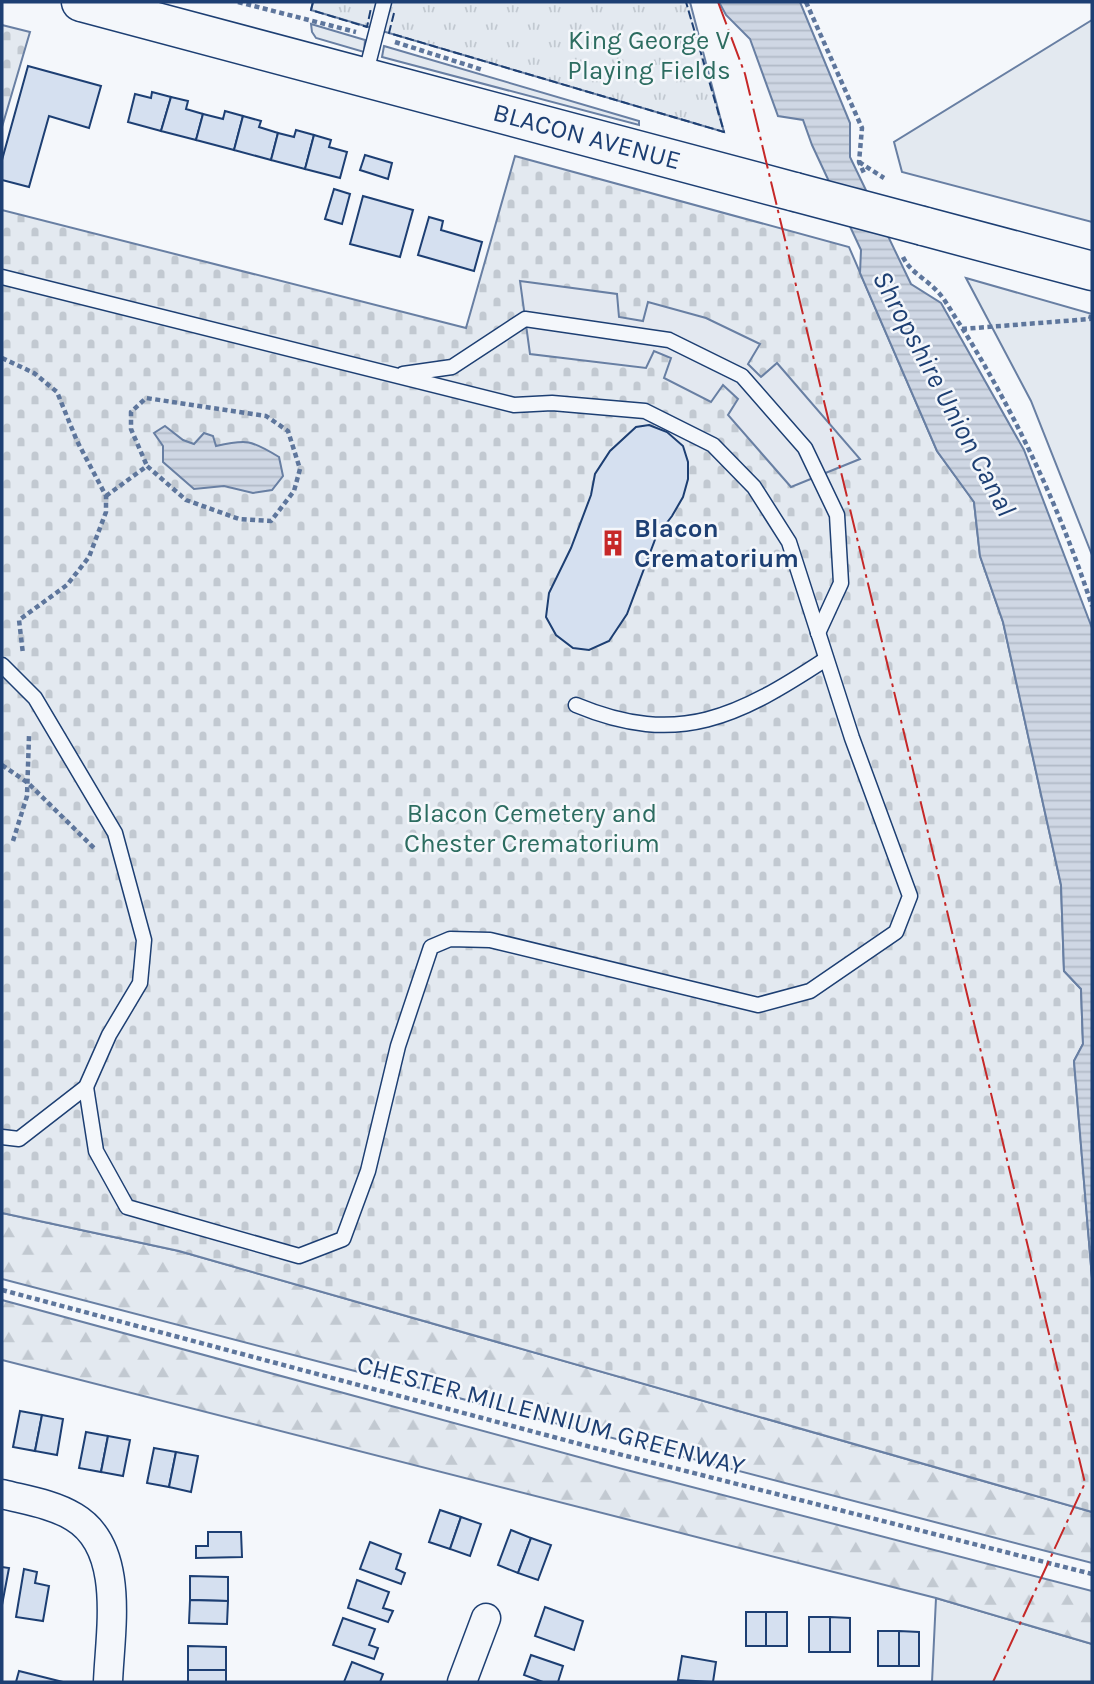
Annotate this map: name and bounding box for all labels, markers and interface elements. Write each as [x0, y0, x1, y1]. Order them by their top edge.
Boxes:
park label: King George V Playing Fields [567, 25, 731, 86]
street label: BLACON AVENUE [490, 97, 684, 176]
water label: Shropshire Union Canal [866, 265, 1023, 522]
place label: Blacon Crematorium [634, 513, 799, 574]
building icon: Blacon Crematorium [598, 528, 628, 558]
park label: Blacon Cemetery and Chester Crematorium [404, 798, 660, 859]
street label: CHESTER MILLENNIUM GREENWAY [354, 1349, 749, 1482]

